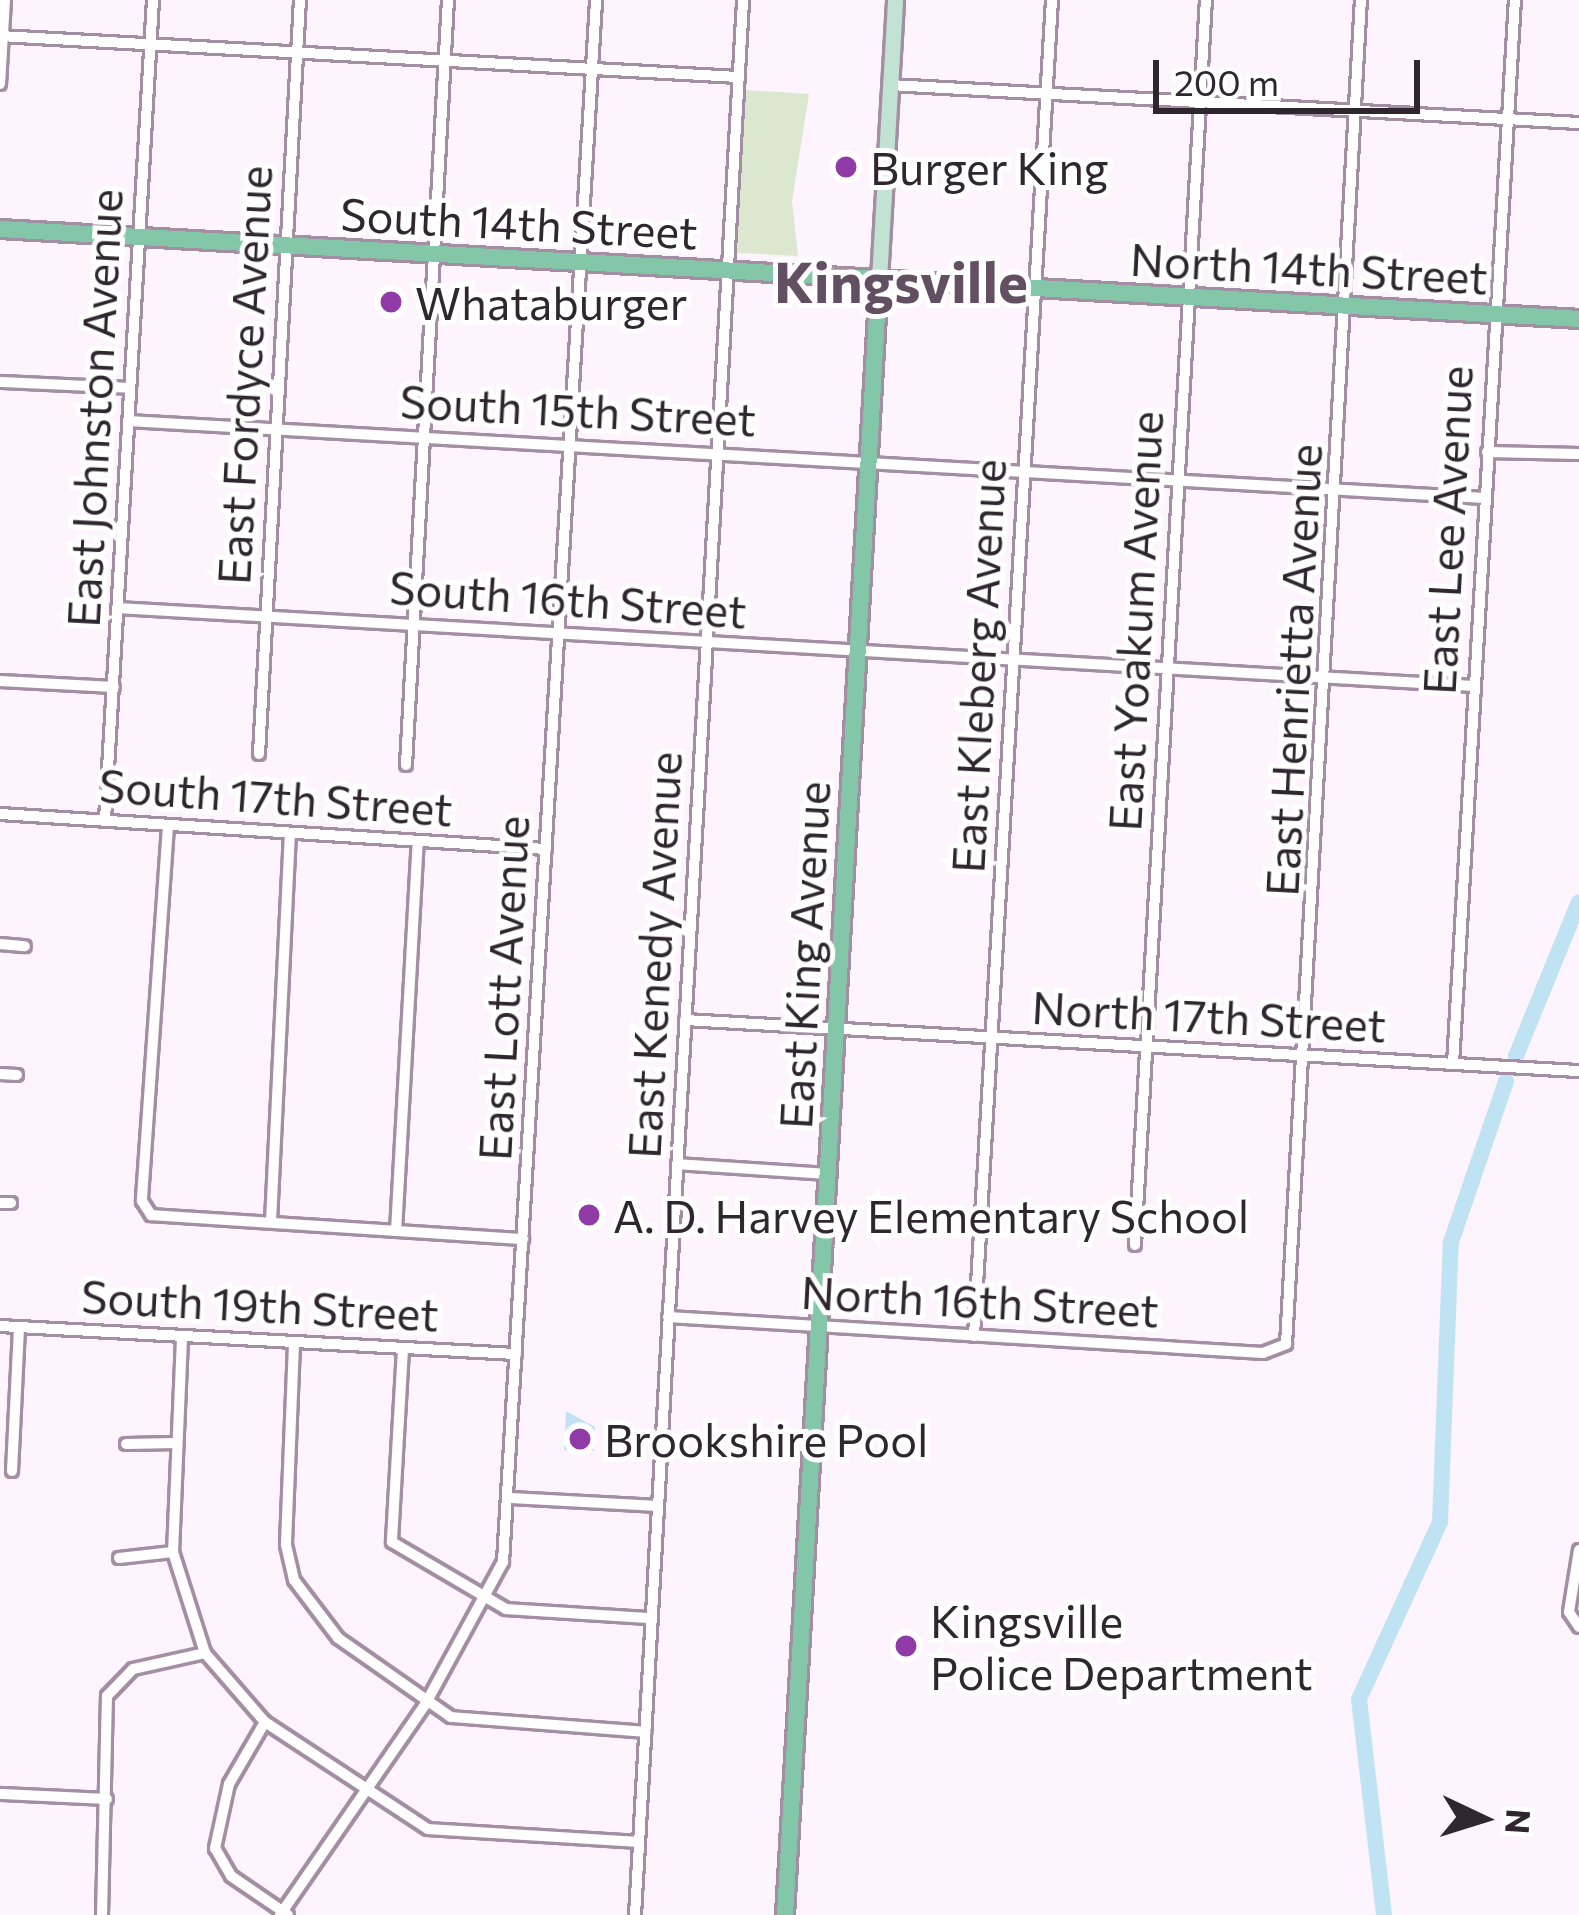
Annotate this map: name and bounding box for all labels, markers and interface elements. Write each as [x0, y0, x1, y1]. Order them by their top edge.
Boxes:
scale bar [1159, 36, 1426, 110]
text: 200 m [1174, 59, 1279, 103]
place label: Burger King [870, 140, 1108, 194]
marker: Burger King [833, 154, 859, 180]
street label: East Fordyce Avenue [205, 164, 281, 586]
street label: South 14th Street [339, 186, 699, 258]
street label: East Johnston Avenue [55, 187, 131, 629]
street label: North 14th Street [1129, 231, 1489, 303]
district label: Kingsville [774, 247, 1028, 315]
place label: Whataburger [415, 275, 688, 329]
marker: Whataburger [378, 289, 404, 315]
street label: East Lee Avenue [1410, 364, 1482, 696]
street label: South 15th Street [399, 373, 757, 445]
street label: East Yoakum Avenue [1096, 410, 1172, 832]
street label: East Henrietta Avenue [1253, 442, 1331, 898]
street label: East Kleberg Avenue [939, 458, 1015, 874]
street label: South 16th Street [388, 559, 748, 637]
street label: East Kenedy Avenue [615, 750, 691, 1160]
street label: South 17th Street [97, 757, 455, 835]
street label: East King Avenue [767, 780, 839, 1130]
street label: East Lott Avenue [466, 814, 538, 1162]
street label: North 17th Street [1030, 979, 1388, 1051]
place label: A. D. Harvey Elementary School [613, 1188, 1249, 1242]
marker: A. D. Harvey Elementary School [576, 1202, 602, 1228]
street label: North 16th Street [800, 1264, 1160, 1336]
street label: South 19th Street [80, 1268, 440, 1340]
place label: Brookshire Pool [604, 1412, 928, 1466]
marker: Brookshire Pool [567, 1426, 593, 1452]
place label: Kingsville Police Department [930, 1593, 1313, 1699]
marker: Kingsville Police Department [893, 1633, 919, 1659]
north arrow [1423, 1759, 1543, 1879]
text: N [1498, 1808, 1541, 1835]

